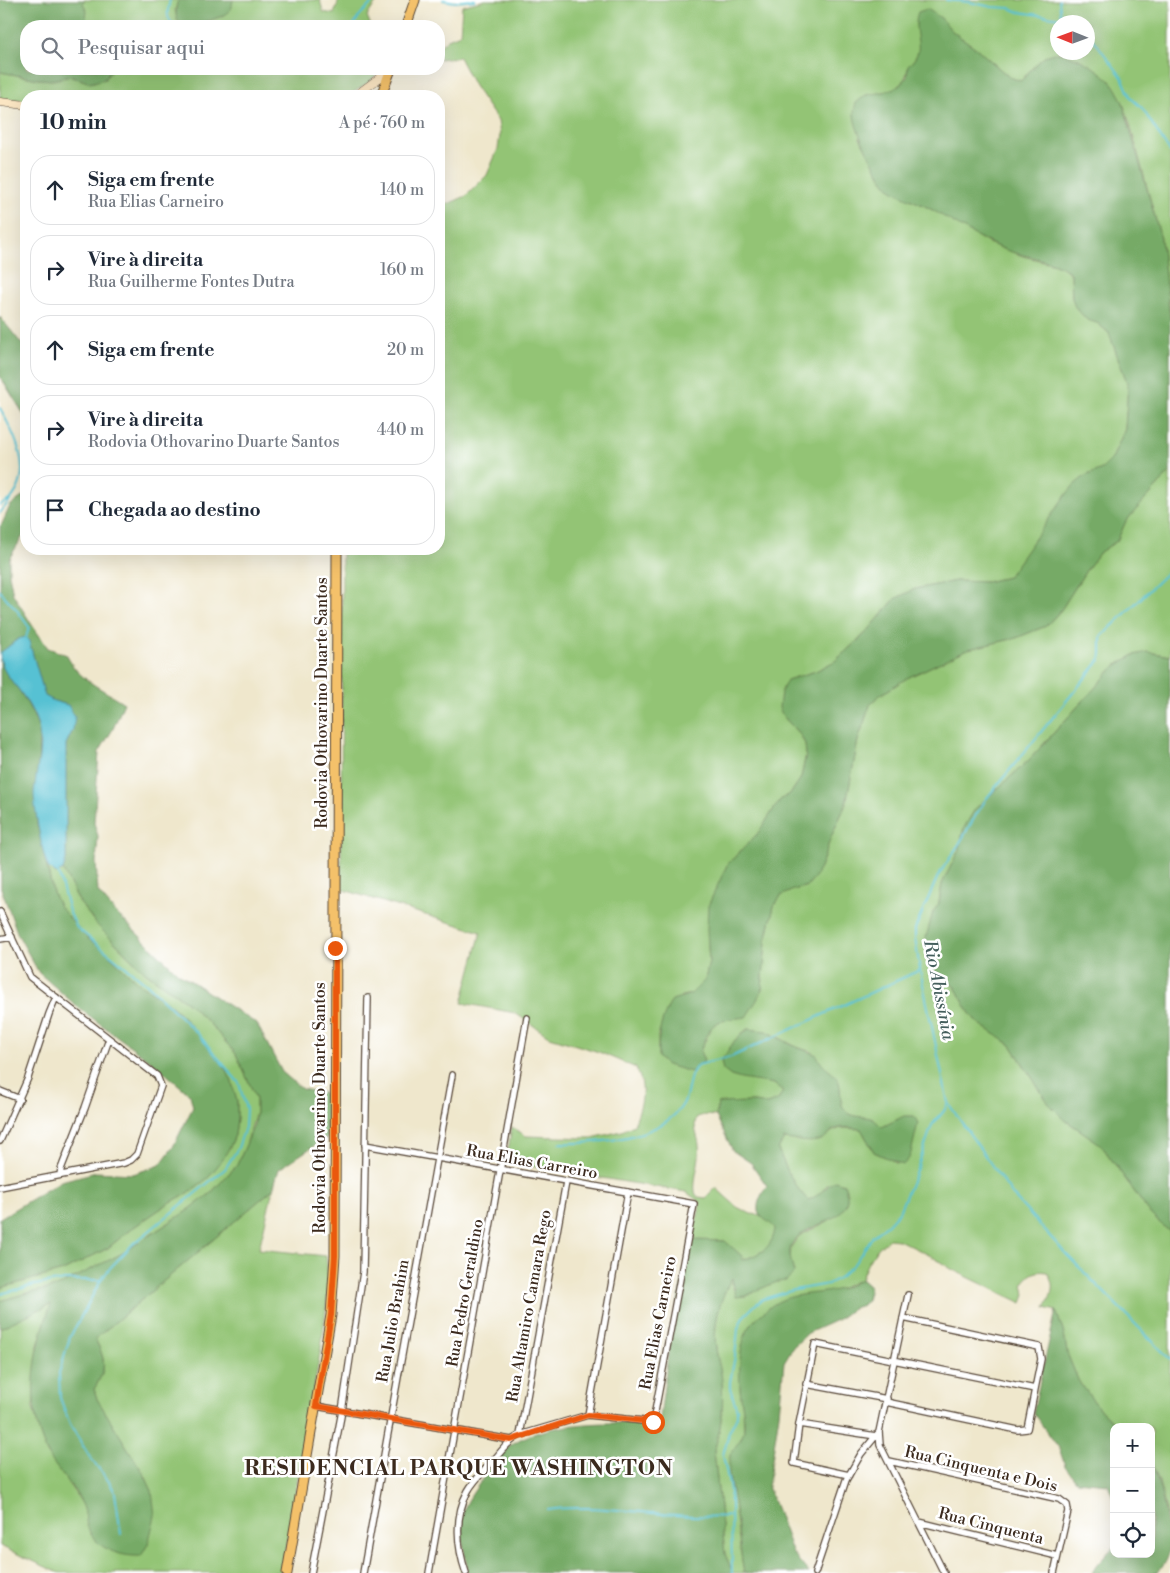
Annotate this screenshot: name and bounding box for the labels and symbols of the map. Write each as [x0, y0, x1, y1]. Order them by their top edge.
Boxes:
north arrow [1050, 15, 1095, 60]
street label: Rodovia Othovarino Duarte Santos [312, 577, 332, 829]
route end [324, 937, 347, 960]
water label: Rio Abissínia [918, 937, 960, 1043]
street label: Rodovia Othovarino Duarte Santos [310, 982, 330, 1234]
street label: Rua Elias Carreiro [465, 1141, 599, 1183]
street label: Rua Altamiro Camara Rego [502, 1208, 556, 1404]
street label: Rua Pedro Geraldino [442, 1217, 488, 1369]
street label: Rua Elias Carneiro [635, 1254, 681, 1392]
street label: Rua Julio Brahim [372, 1258, 414, 1384]
route start [642, 1411, 665, 1434]
street label: Rua Cinquenta e Dois [903, 1442, 1059, 1496]
district label: RESIDENCIAL PARQUE WASHINGTON [244, 1456, 674, 1482]
street label: Rua Cinquenta [936, 1503, 1047, 1549]

